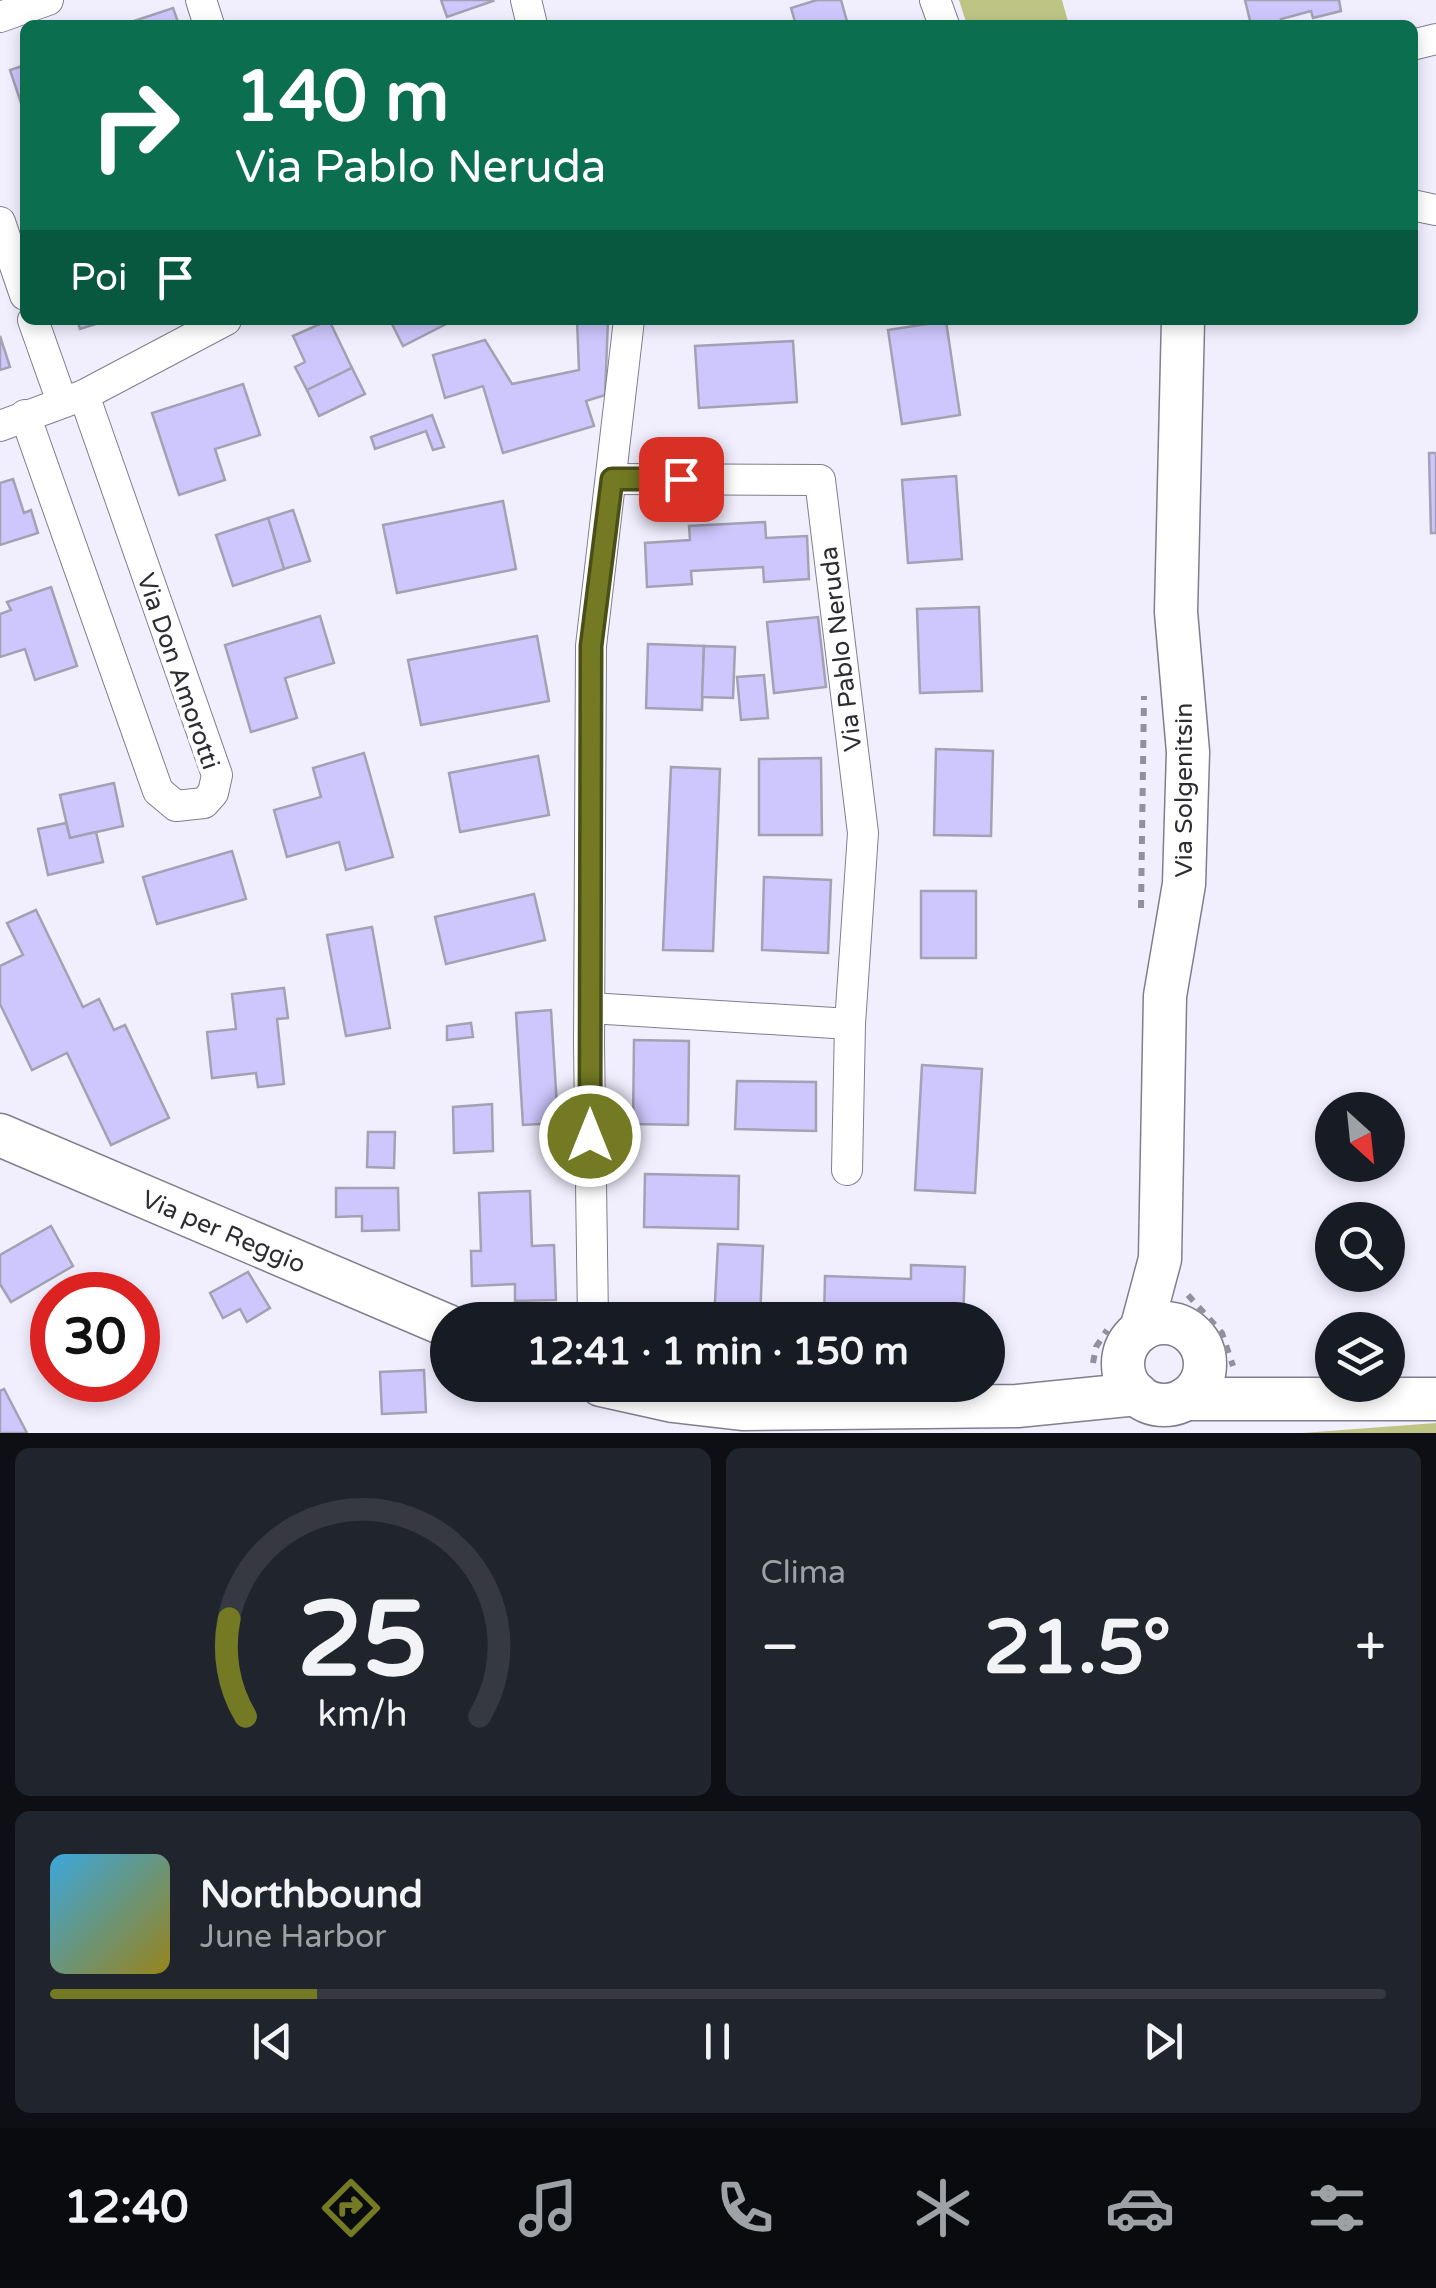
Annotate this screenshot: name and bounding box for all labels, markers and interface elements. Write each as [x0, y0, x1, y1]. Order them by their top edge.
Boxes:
text: 140 m [235, 56, 449, 140]
icon: right [70, 60, 200, 190]
text: Via Pablo Neruda [235, 141, 606, 195]
icon: arrive [148, 250, 203, 305]
text: Poi [70, 255, 128, 301]
pin [639, 437, 724, 522]
icon: arrive [654, 452, 709, 507]
street label: Via Pablo Neruda [814, 545, 868, 753]
street label: Via Don Amorotti [130, 569, 226, 773]
street label: Via Solgenitsin [1169, 702, 1199, 878]
position arrow [538, 1084, 642, 1188]
north arrow [1315, 1092, 1405, 1182]
map controls [1315, 1092, 1405, 1402]
street label: Via per Reggio [137, 1184, 310, 1280]
button: search [1315, 1202, 1405, 1292]
speed limit sign: 30 [30, 1272, 160, 1402]
button: layers [1315, 1312, 1405, 1402]
text: 12:41 · 1 min · 150 m [526, 1329, 909, 1375]
text: Clima [761, 1554, 846, 1592]
text: 25 [297, 1579, 428, 1704]
text: 21.5° [984, 1603, 1171, 1693]
text: − [761, 1615, 800, 1681]
text: + [1355, 1615, 1386, 1681]
text: km/h [318, 1693, 408, 1736]
text: Northbound [200, 1872, 423, 1918]
text: June Harbor [200, 1918, 387, 1956]
icon: previous [245, 2014, 300, 2069]
icon: pause [690, 2014, 745, 2069]
icon: next [1136, 2014, 1191, 2069]
icon: directions [316, 2173, 386, 2243]
icon: music [513, 2173, 583, 2243]
icon: phone [710, 2173, 780, 2243]
icon: climate [908, 2173, 978, 2243]
icon: car [1105, 2173, 1175, 2243]
icon: filters [1302, 2173, 1372, 2243]
text: 12:40 [64, 2181, 188, 2235]

